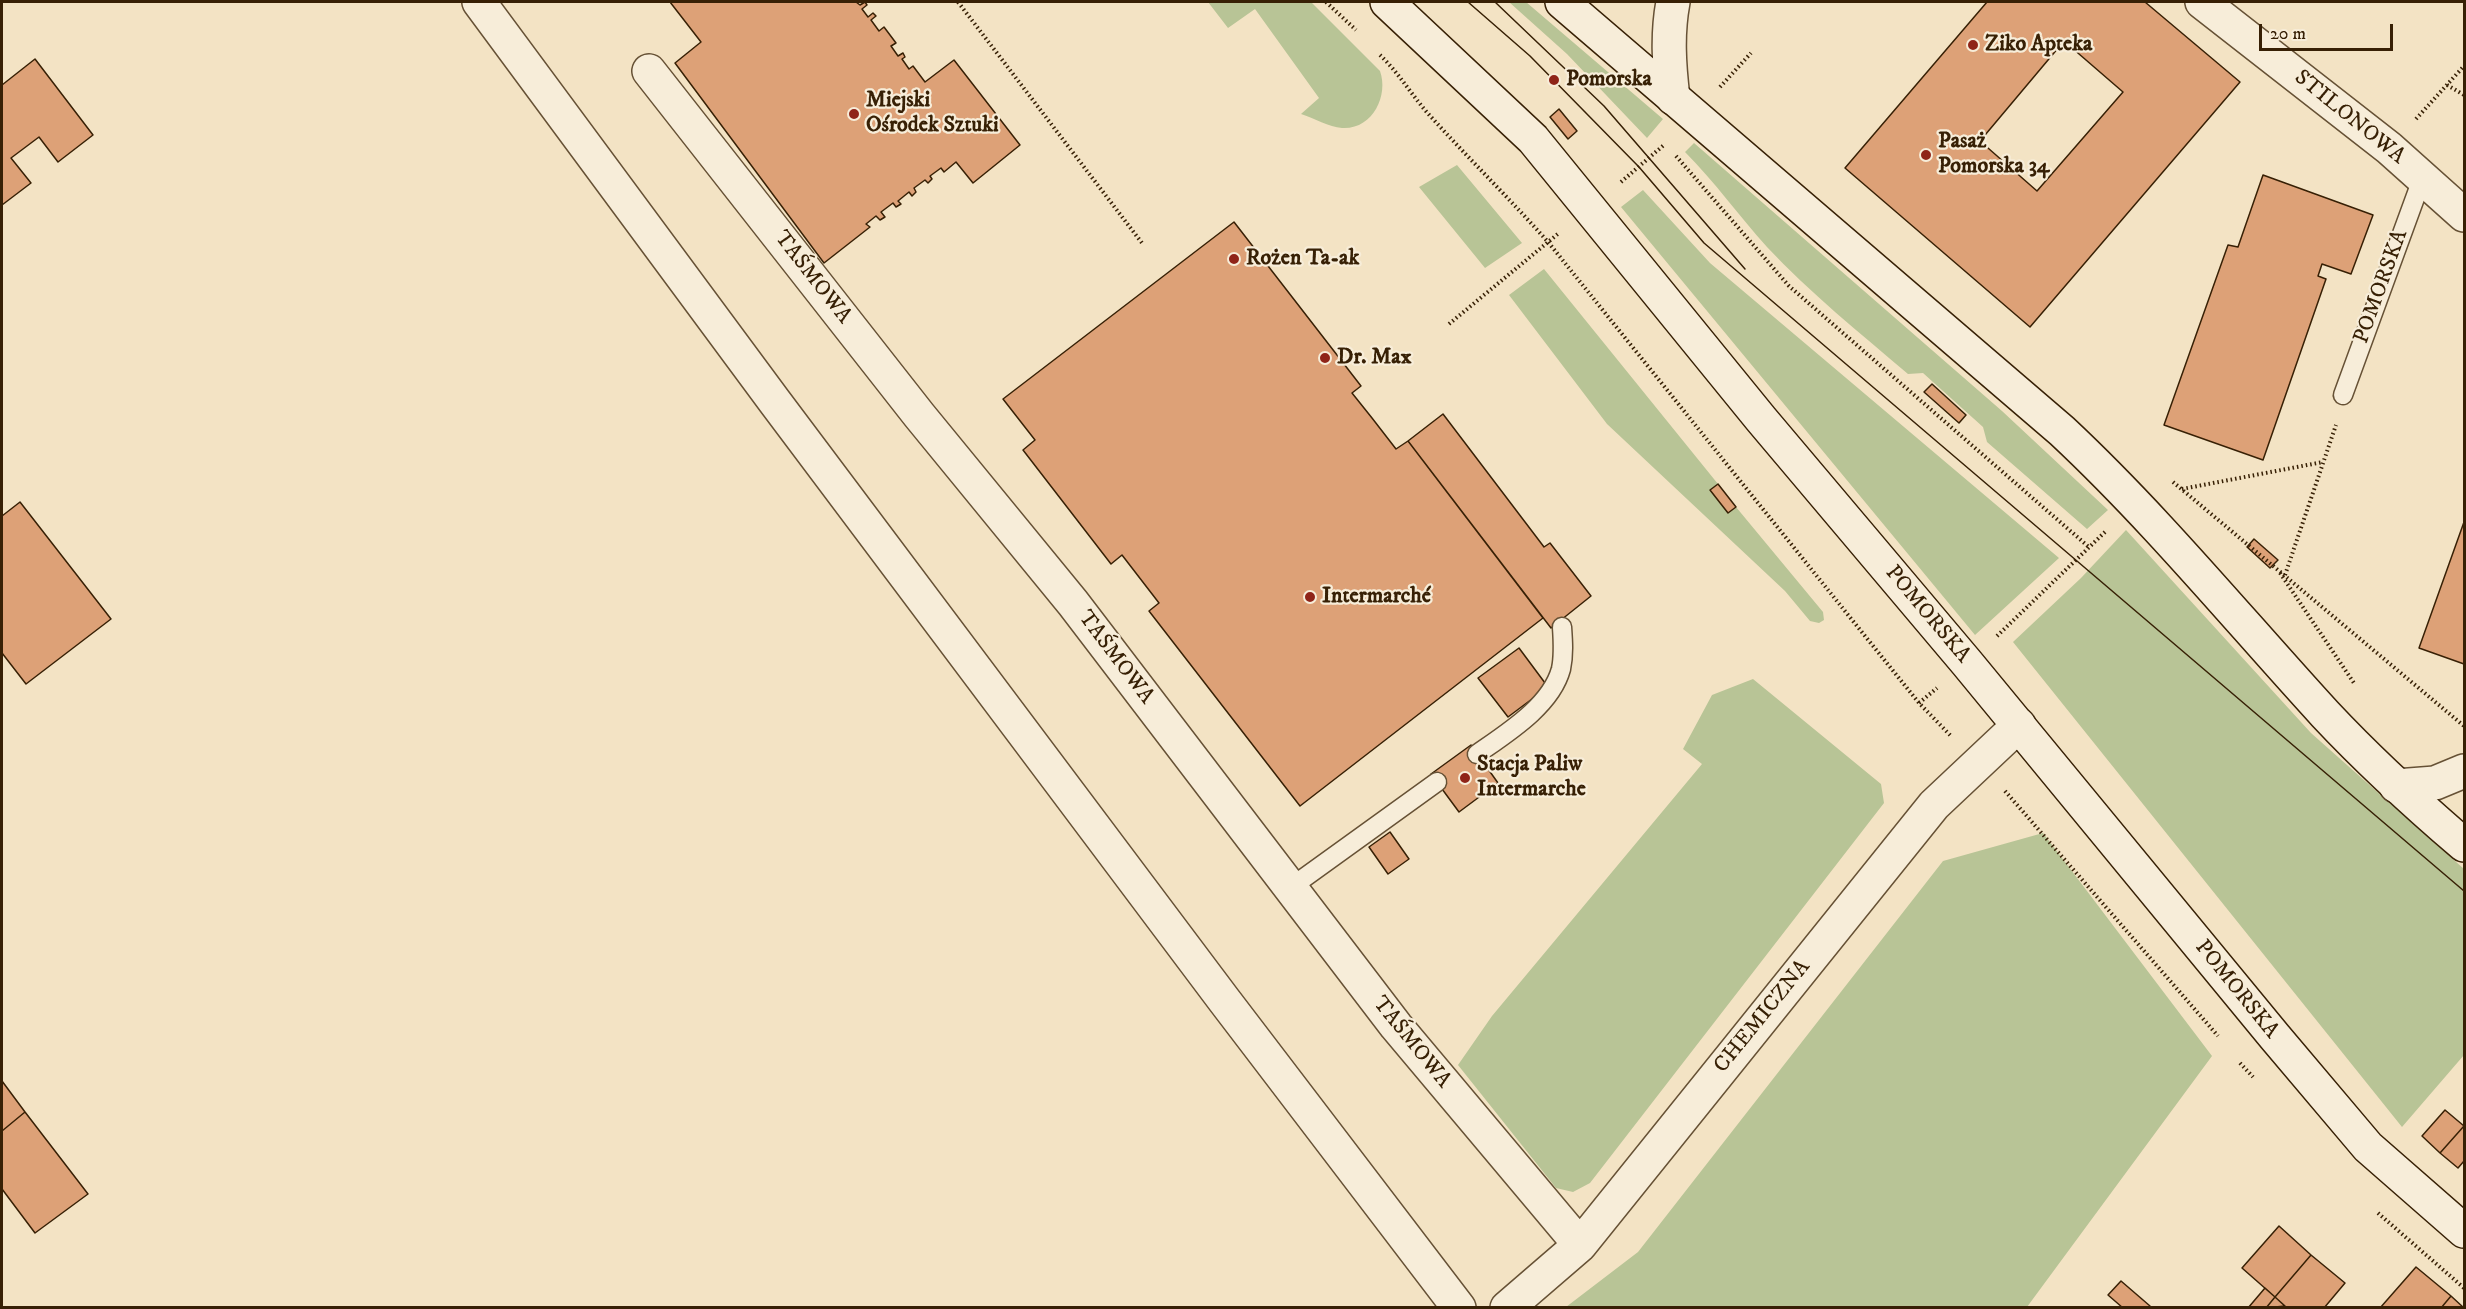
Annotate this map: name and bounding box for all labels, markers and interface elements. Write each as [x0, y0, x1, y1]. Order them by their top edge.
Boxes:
scale bar [2262, 12, 2396, 50]
text: 20 m [2270, 23, 2306, 45]
place label: Ziko Apteka [1985, 32, 2092, 58]
marker: Ziko Apteka [1966, 38, 1980, 52]
street label: STILONOWA [2288, 65, 2410, 171]
place label: Pomorska [1566, 67, 1652, 93]
marker: Pomorska [1547, 73, 1561, 87]
place label: Miejski Ośrodek Sztuki [866, 88, 999, 140]
marker: Miejski Ośrodek Sztuki [847, 107, 861, 121]
place label: Pasaż Pomorska 34 [1938, 129, 2050, 180]
marker: Pasaż Pomorska 34 [1919, 148, 1933, 162]
street label: TAŚMOWA [768, 226, 856, 330]
street label: POMORSKA [2349, 227, 2415, 347]
place label: Rożen Ta-ak [1246, 246, 1359, 272]
marker: Rożen Ta-ak [1227, 252, 1241, 266]
place label: Dr. Max [1337, 345, 1411, 371]
marker: Dr. Max [1318, 351, 1332, 365]
street label: POMORSKA [1879, 561, 1975, 669]
place label: Intermarché [1322, 584, 1431, 610]
marker: Intermarché [1303, 590, 1317, 604]
street label: TAŚMOWA [1071, 606, 1159, 710]
place label: Stacja Paliw Intermarche [1477, 752, 1586, 804]
marker: Stacja Paliw Intermarche [1458, 771, 1472, 785]
street label: POMORSKA [2188, 935, 2284, 1045]
street label: CHEMICZNA [1709, 955, 1817, 1079]
street label: TAŚMOWA [1366, 992, 1456, 1094]

